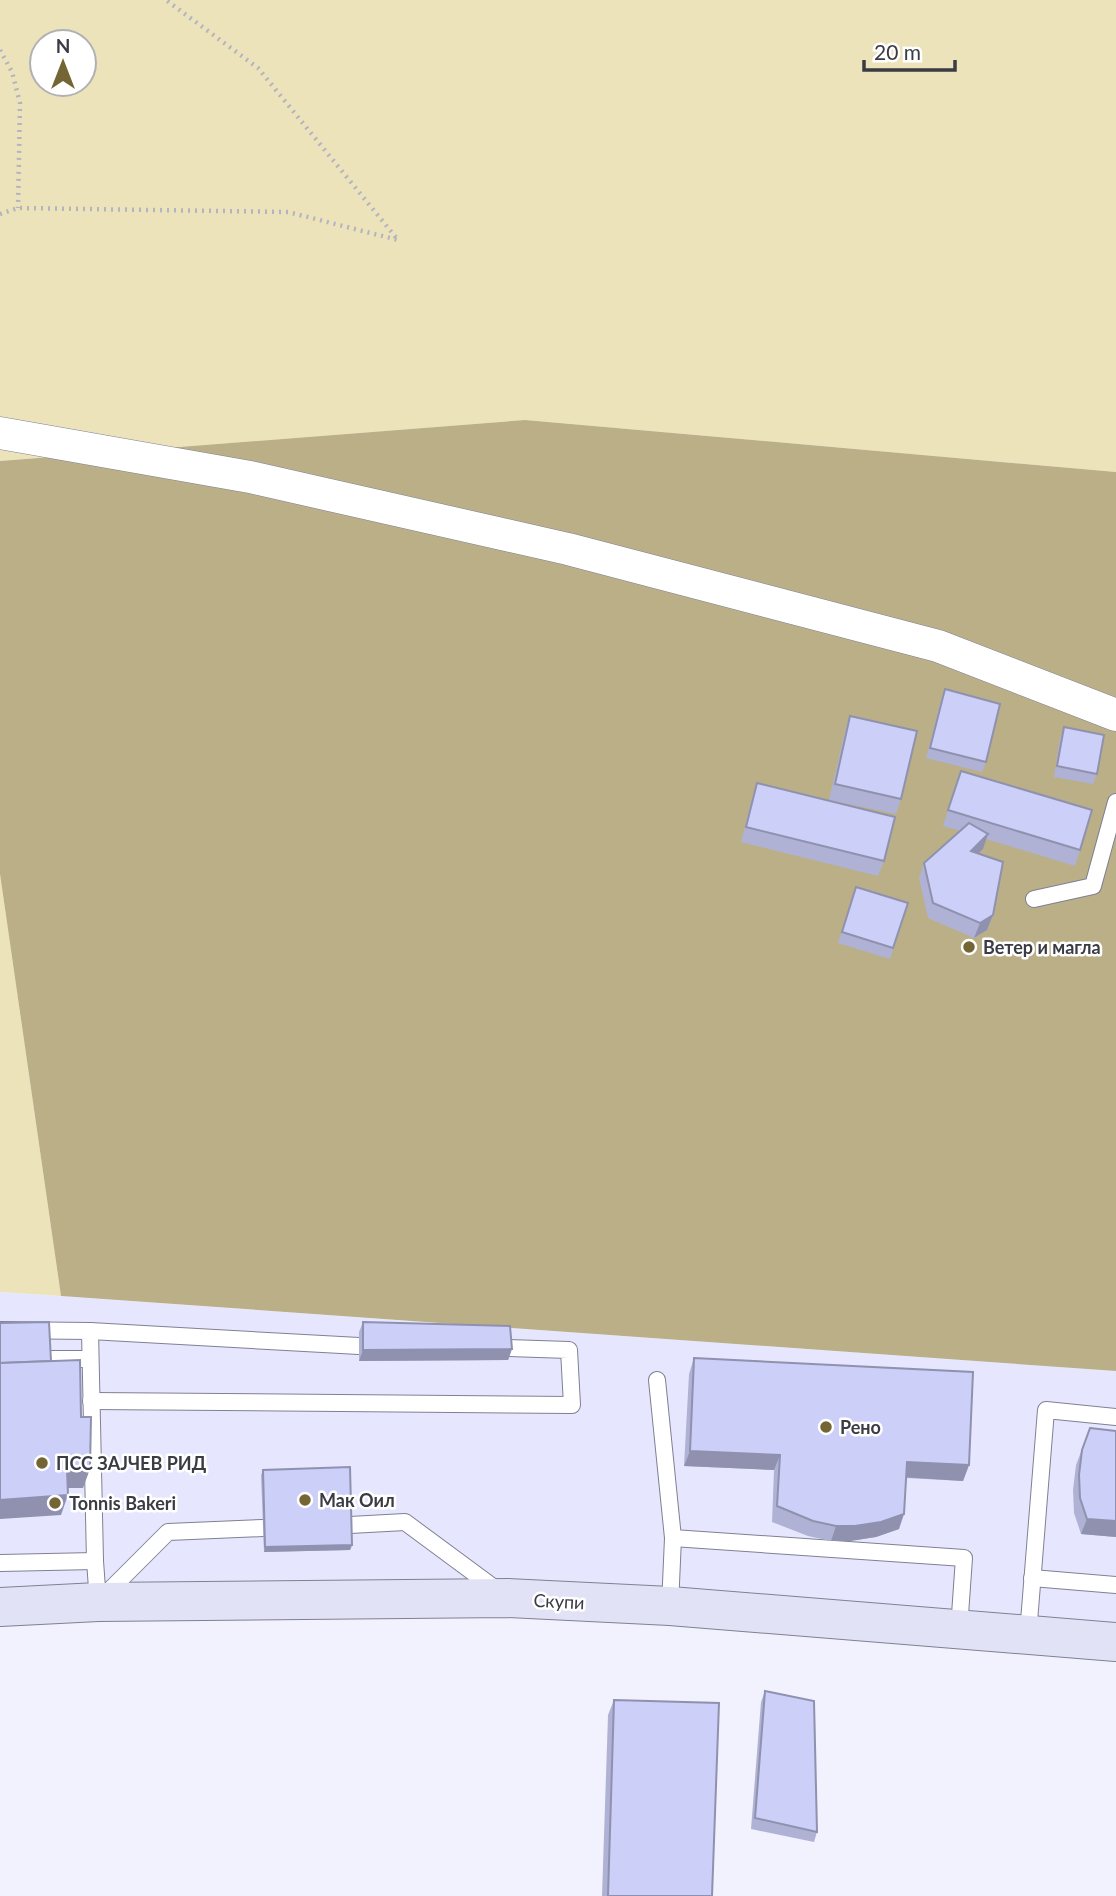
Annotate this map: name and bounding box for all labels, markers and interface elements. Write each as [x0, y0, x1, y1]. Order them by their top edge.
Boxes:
north arrow [28, 28, 98, 98]
scale bar [864, 28, 955, 72]
text: N [56, 34, 70, 57]
text: 20 m [874, 39, 921, 64]
place label: Ветер и магла [983, 936, 1101, 958]
marker: Ветер и магла [961, 939, 977, 955]
place label: Рено [840, 1416, 881, 1438]
marker: Рено [818, 1419, 834, 1435]
place label: ПСС ЗАЈЧЕВ РИД [56, 1452, 207, 1474]
marker: ПСС ЗАЈЧЕВ РИД [34, 1455, 50, 1471]
place label: Мак Оил [319, 1489, 395, 1511]
place label: Tonnis Bakeri [69, 1492, 176, 1514]
marker: Мак Оил [297, 1492, 313, 1508]
marker: Tonnis Bakeri [47, 1495, 63, 1511]
street label: Скупи [533, 1589, 585, 1613]

